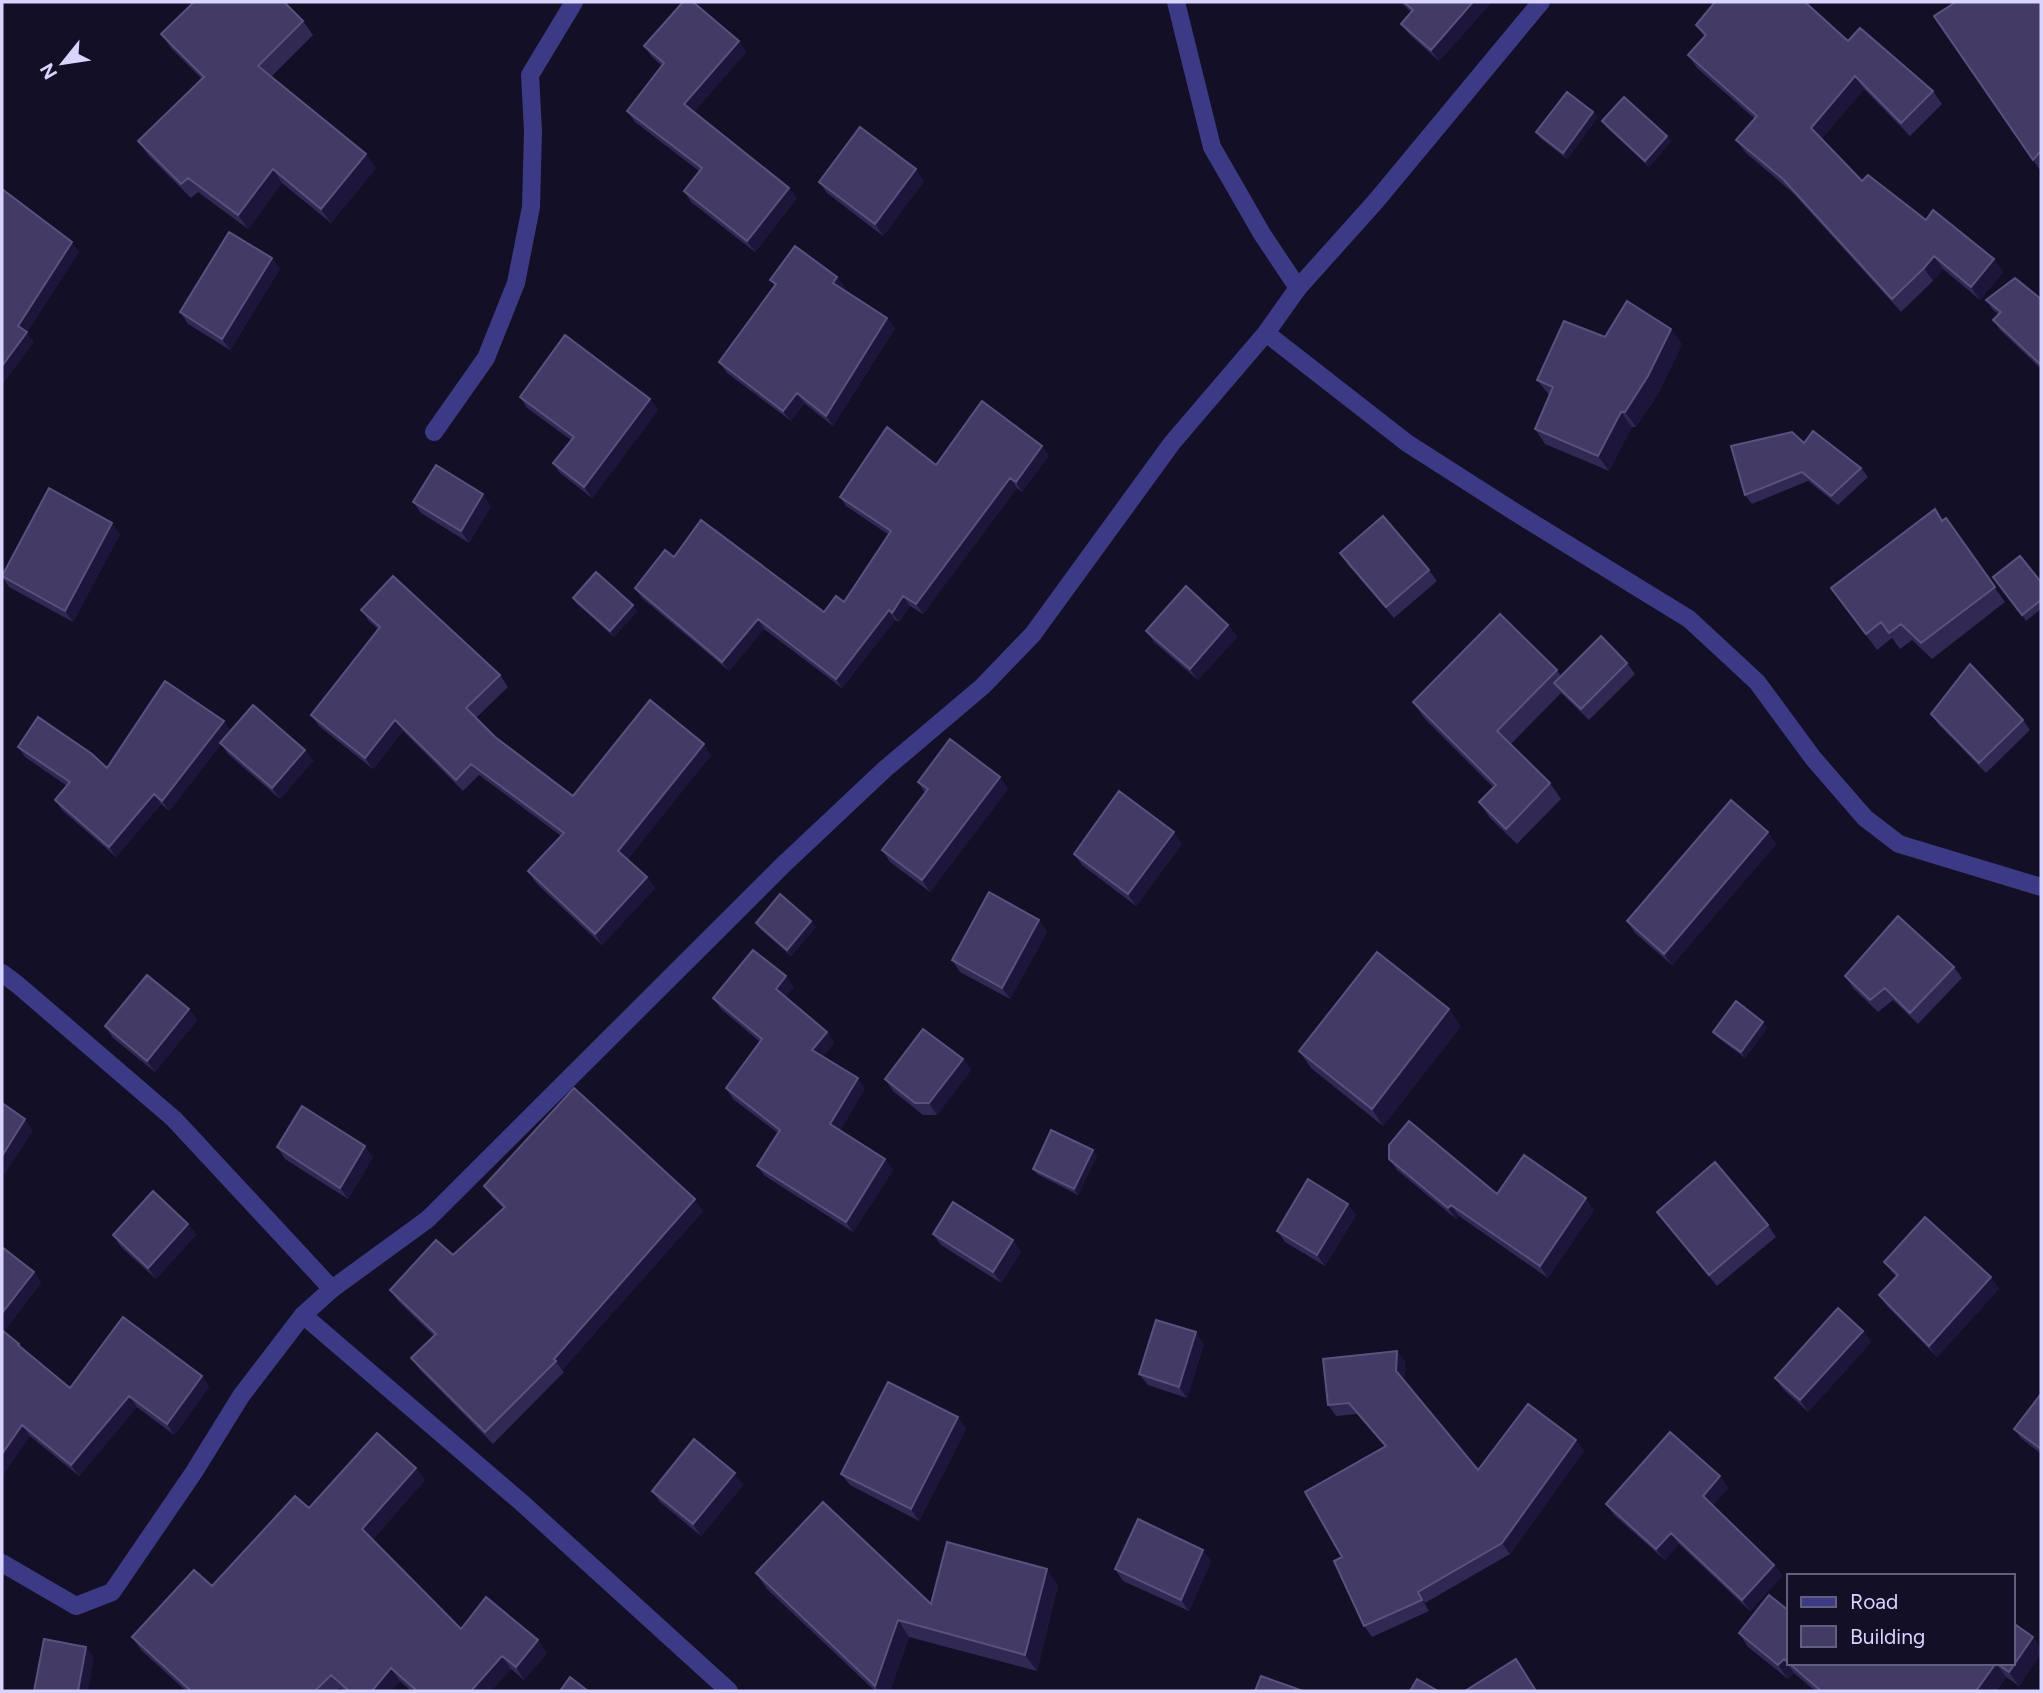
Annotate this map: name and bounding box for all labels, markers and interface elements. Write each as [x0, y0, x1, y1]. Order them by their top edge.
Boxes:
north arrow [28, 28, 98, 98]
text: N [35, 59, 62, 83]
legend [1787, 1574, 2015, 1665]
text: Road [1850, 1589, 1898, 1614]
text: Building [1850, 1624, 1925, 1649]

